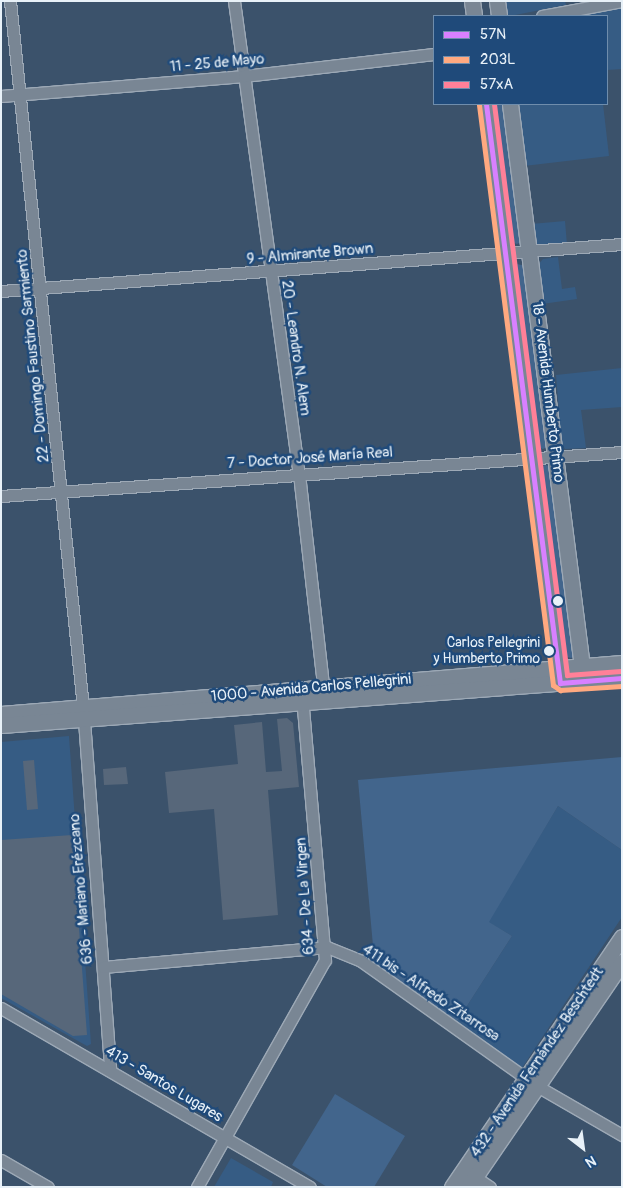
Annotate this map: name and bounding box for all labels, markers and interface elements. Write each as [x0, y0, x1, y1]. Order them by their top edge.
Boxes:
legend [433, 15, 608, 105]
text: 57N [480, 25, 506, 44]
street label: 11 - 25 de Mayo [169, 50, 265, 76]
text: 203L [480, 50, 515, 69]
text: 57xA [480, 75, 513, 94]
street label: 9 - Almirante Brown [246, 240, 374, 268]
street label: 22 - Domingo Faustino Sarmiento [13, 249, 53, 463]
street label: 20 - Leandro N. Alem [278, 279, 314, 417]
street label: 18 - Avenida Humberto Primo [528, 301, 568, 483]
street label: 7 - Doctor José María Real [227, 443, 393, 473]
unlabelled marker [553, 596, 563, 606]
place label: Carlos Pellegrini y Humberto Primo [434, 635, 540, 668]
marker: Carlos Pellegrini y Humberto Primo [544, 646, 554, 656]
street label: 1000 - Avenida Carlos Pellegrini [210, 670, 412, 706]
street label: 636 - Mariano Erézcano [65, 813, 97, 965]
street label: 634 - De La Virgen [292, 837, 318, 955]
street label: 411 bis - Alfredo Zitarrosa [359, 940, 503, 1046]
street label: 432 - Avenida Fernández Beschtedt [467, 964, 607, 1160]
street label: 413 - Santos Lugares [102, 1042, 226, 1126]
north arrow [558, 1123, 608, 1173]
text: N [582, 1152, 599, 1171]

